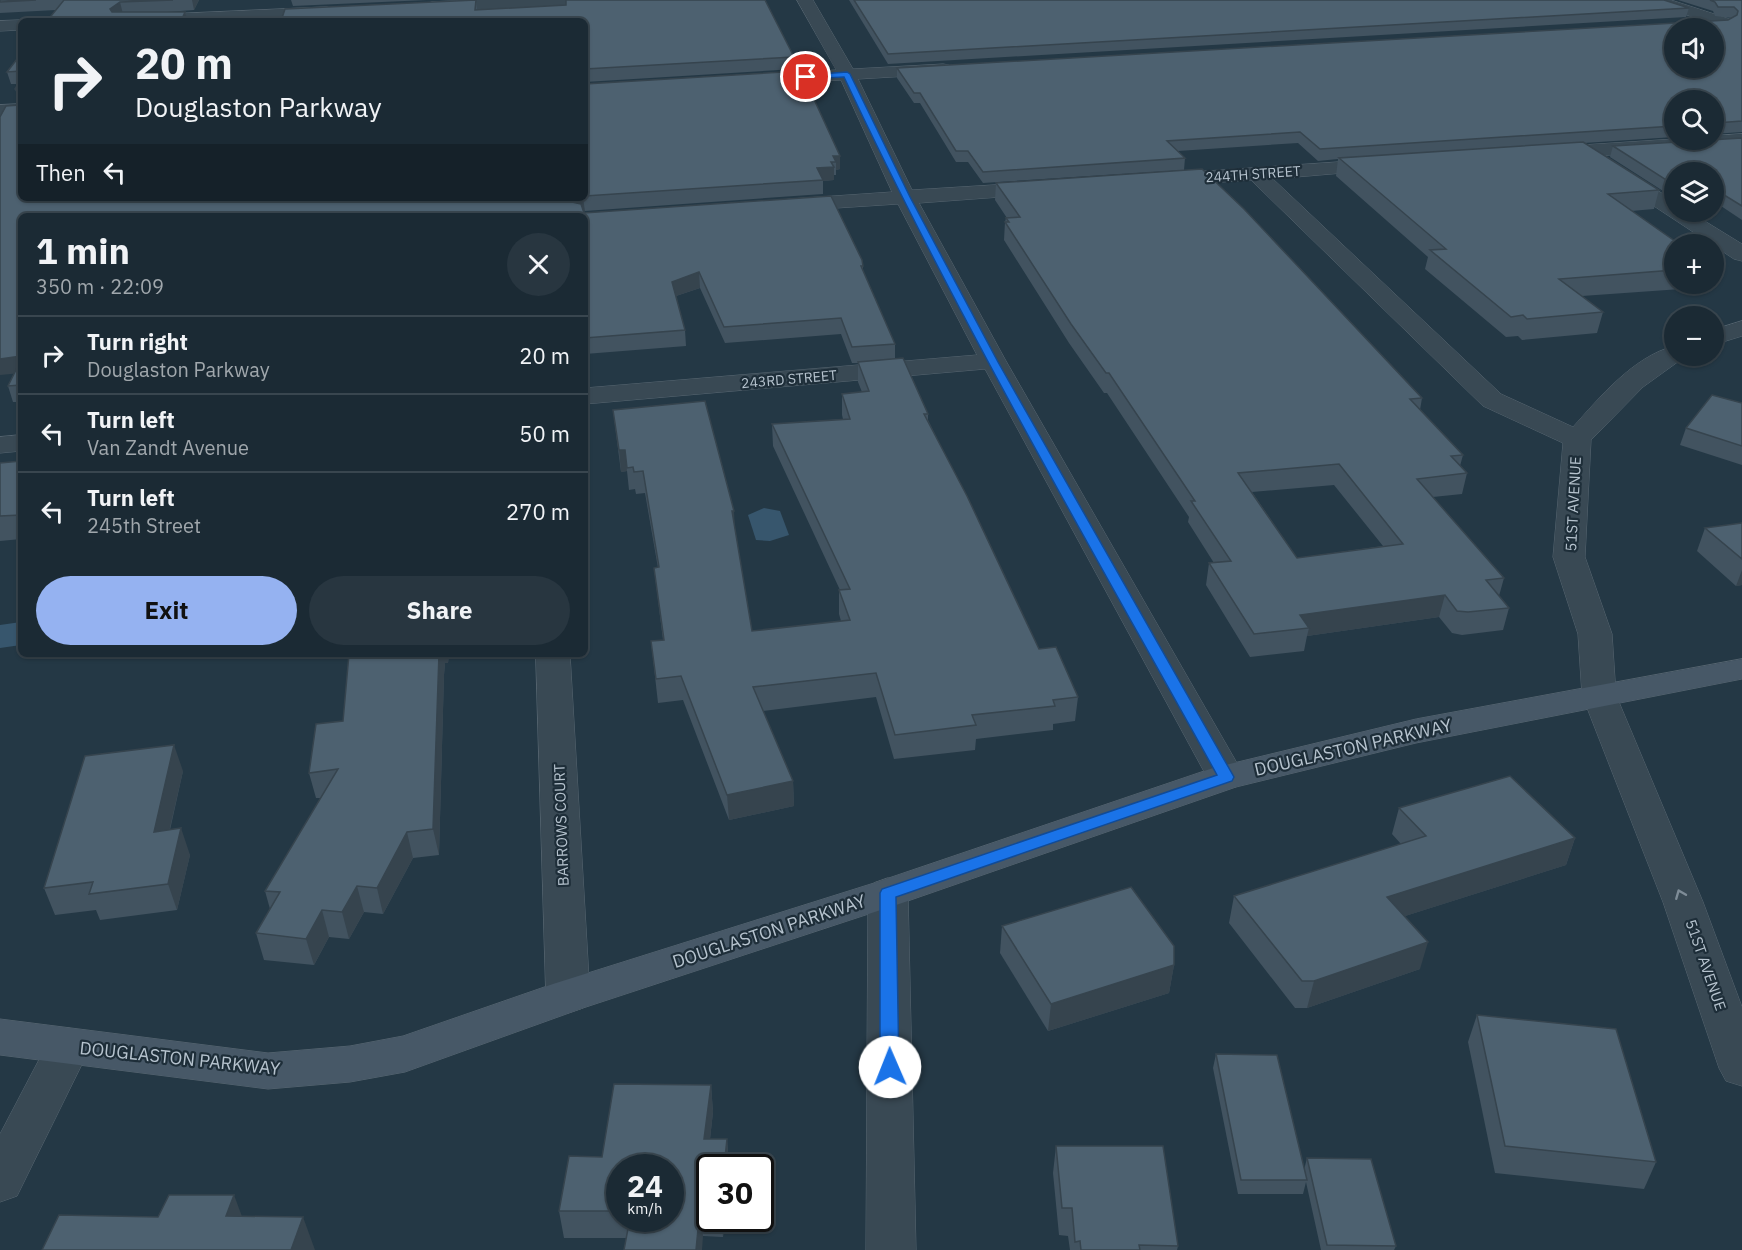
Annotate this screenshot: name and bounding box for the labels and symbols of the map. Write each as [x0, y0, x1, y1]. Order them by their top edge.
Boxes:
pin [780, 51, 831, 102]
street label: 244TH STREET [1205, 162, 1301, 186]
street label: 243RD STREET [740, 366, 838, 392]
street label: 51ST AVENUE [1561, 456, 1585, 552]
street label: DOUGLASTON PARKWAY [1252, 713, 1454, 781]
street label: BARROWS COURT [549, 763, 573, 886]
street label: DOUGLASTON PARKWAY [669, 889, 869, 973]
one-way arrow [1675, 889, 1687, 900]
street label: 51ST AVENUE [1682, 917, 1730, 1013]
position arrow [858, 1035, 922, 1099]
street label: DOUGLASTON PARKWAY [78, 1036, 282, 1080]
speed limit sign: 30 [696, 1154, 774, 1232]

